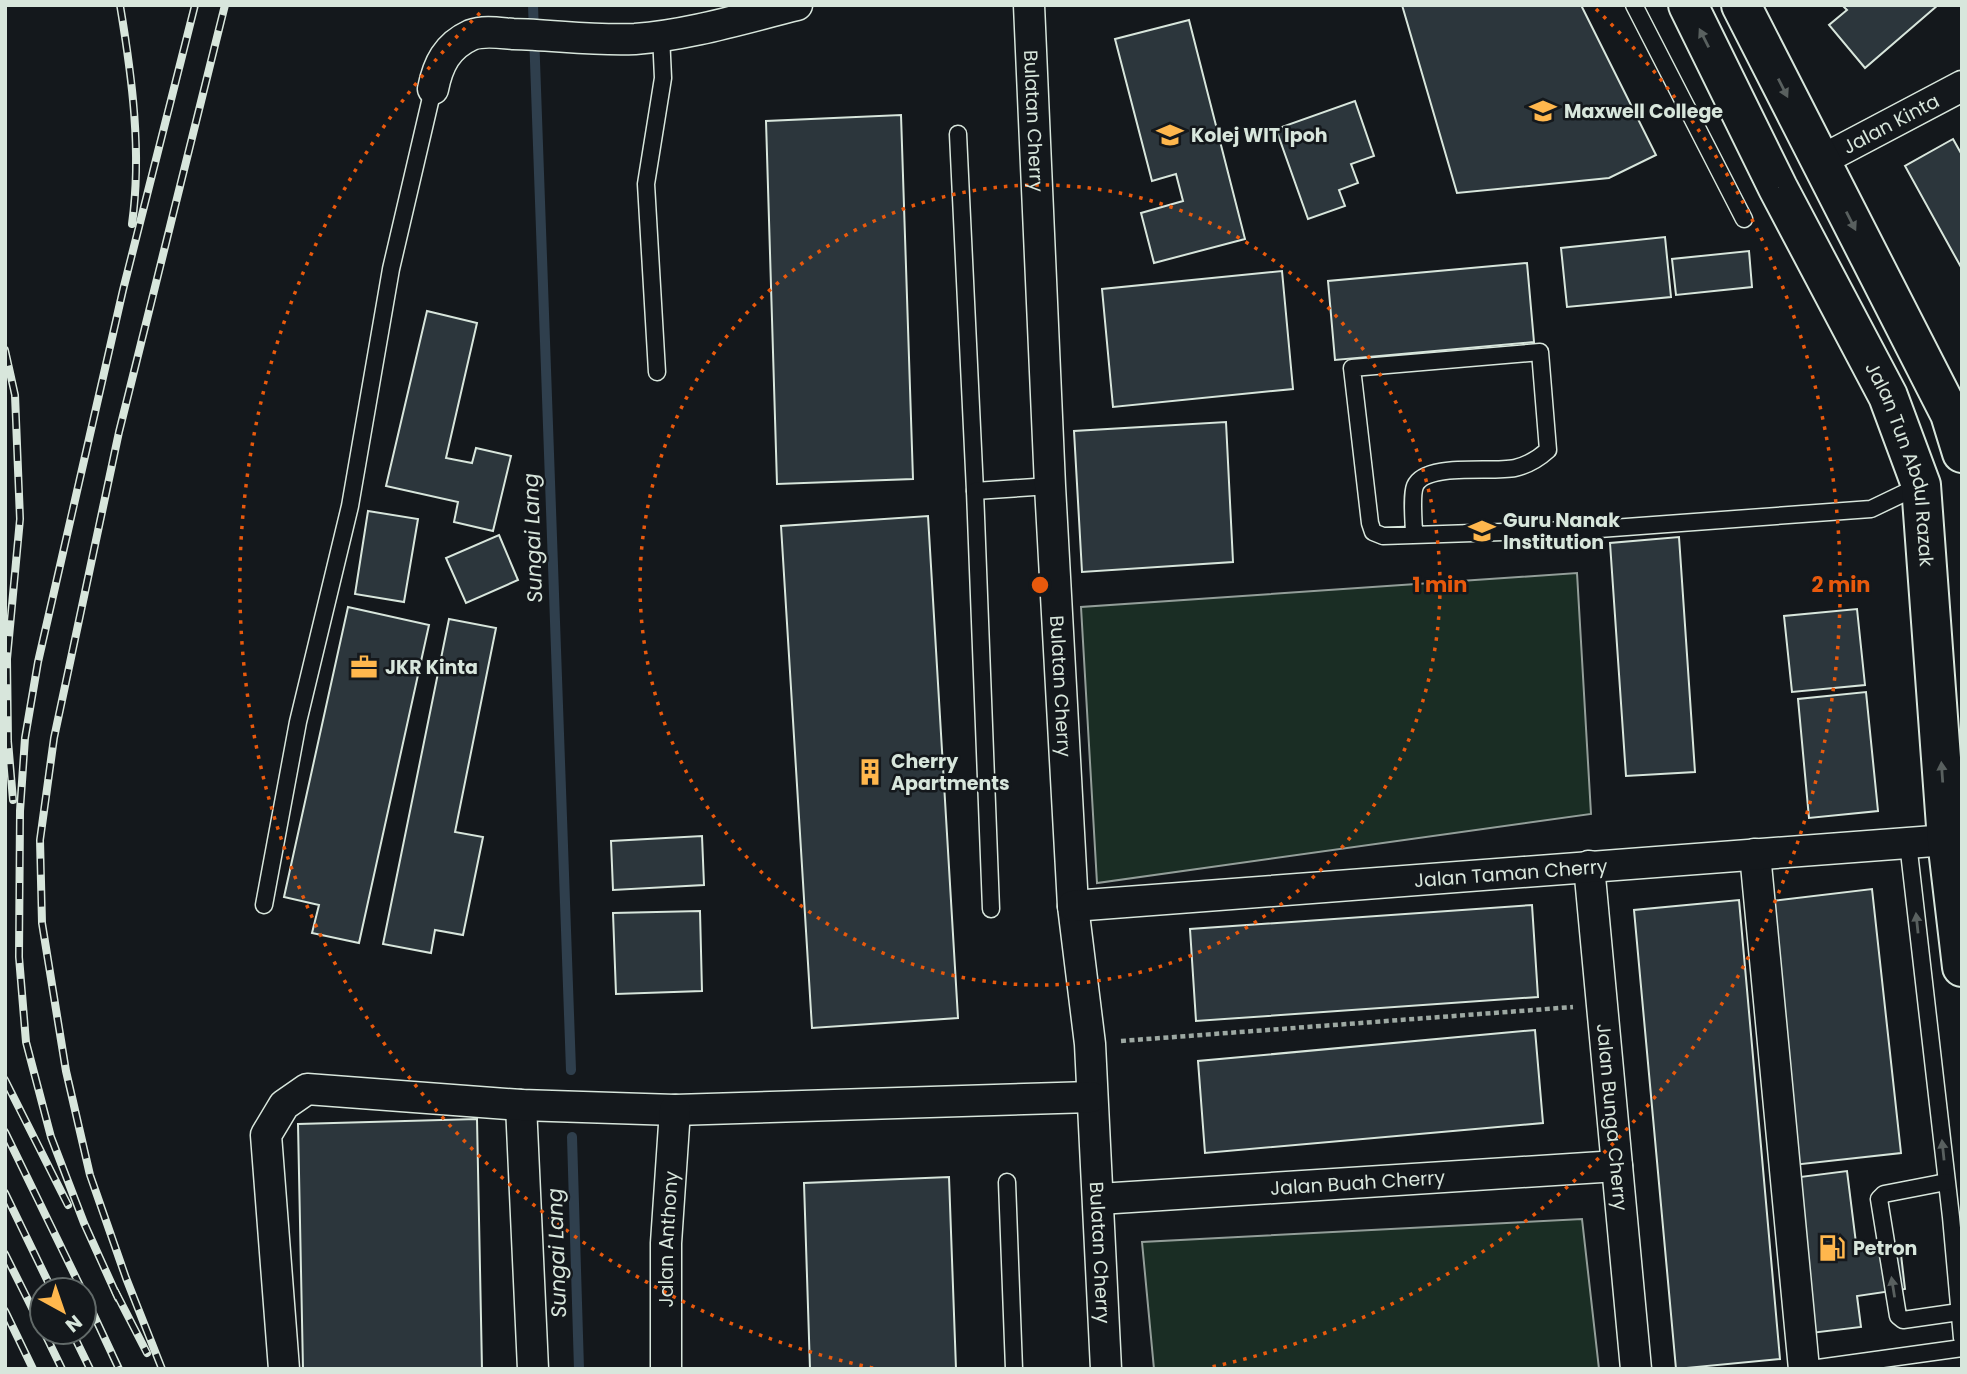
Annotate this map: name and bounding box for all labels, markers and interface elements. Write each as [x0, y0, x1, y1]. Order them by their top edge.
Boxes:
one-way arrow [1699, 28, 1711, 48]
street label: Bulatan Cherry [1017, 49, 1050, 193]
one-way arrow [1777, 78, 1788, 98]
street label: Jalan Kinta [1838, 87, 1944, 161]
school or university icon: Maxwell College [1528, 96, 1558, 126]
place label: Maxwell College [1564, 98, 1723, 125]
school or university icon: Kolej WIT Ipoh [1155, 120, 1185, 150]
place label: Kolej WIT Ipoh [1191, 122, 1328, 149]
one-way arrow [1845, 212, 1857, 232]
street label: Jalan Tun Abdul Razak [1858, 357, 1940, 568]
water label: Sungai Lang [516, 473, 549, 603]
place label: Guru Nanak Institution [1503, 507, 1620, 556]
school or university icon: Guru Nanak Institution [1467, 516, 1497, 546]
text: 1 min [1413, 570, 1467, 599]
text: 2 min [1811, 570, 1871, 599]
centre of rings [1028, 573, 1052, 597]
street label: Bulatan Cherry [1043, 615, 1078, 758]
office icon: JKR Kinta [349, 652, 379, 682]
place label: JKR Kinta [385, 654, 478, 681]
place label: Cherry Apartments [891, 748, 1010, 797]
building icon: Cherry Apartments [855, 757, 885, 787]
one-way arrow [1936, 760, 1947, 782]
street label: Jalan Taman Cherry [1413, 853, 1609, 894]
one-way arrow [1911, 912, 1922, 934]
street label: Jalan Bunga Cherry [1590, 1022, 1634, 1212]
one-way arrow [1937, 1138, 1948, 1160]
street label: Jalan Buah Cherry [1269, 1164, 1446, 1202]
street label: Jalan Anthony [653, 1170, 685, 1307]
street label: Bulatan Cherry [1083, 1181, 1117, 1324]
water label: Sungai Lang [540, 1188, 573, 1318]
fuel station icon: Petron [1817, 1233, 1847, 1263]
place label: Petron [1853, 1235, 1917, 1262]
north arrow [28, 1276, 98, 1346]
one-way arrow [1887, 1276, 1898, 1298]
text: N [59, 1309, 88, 1339]

